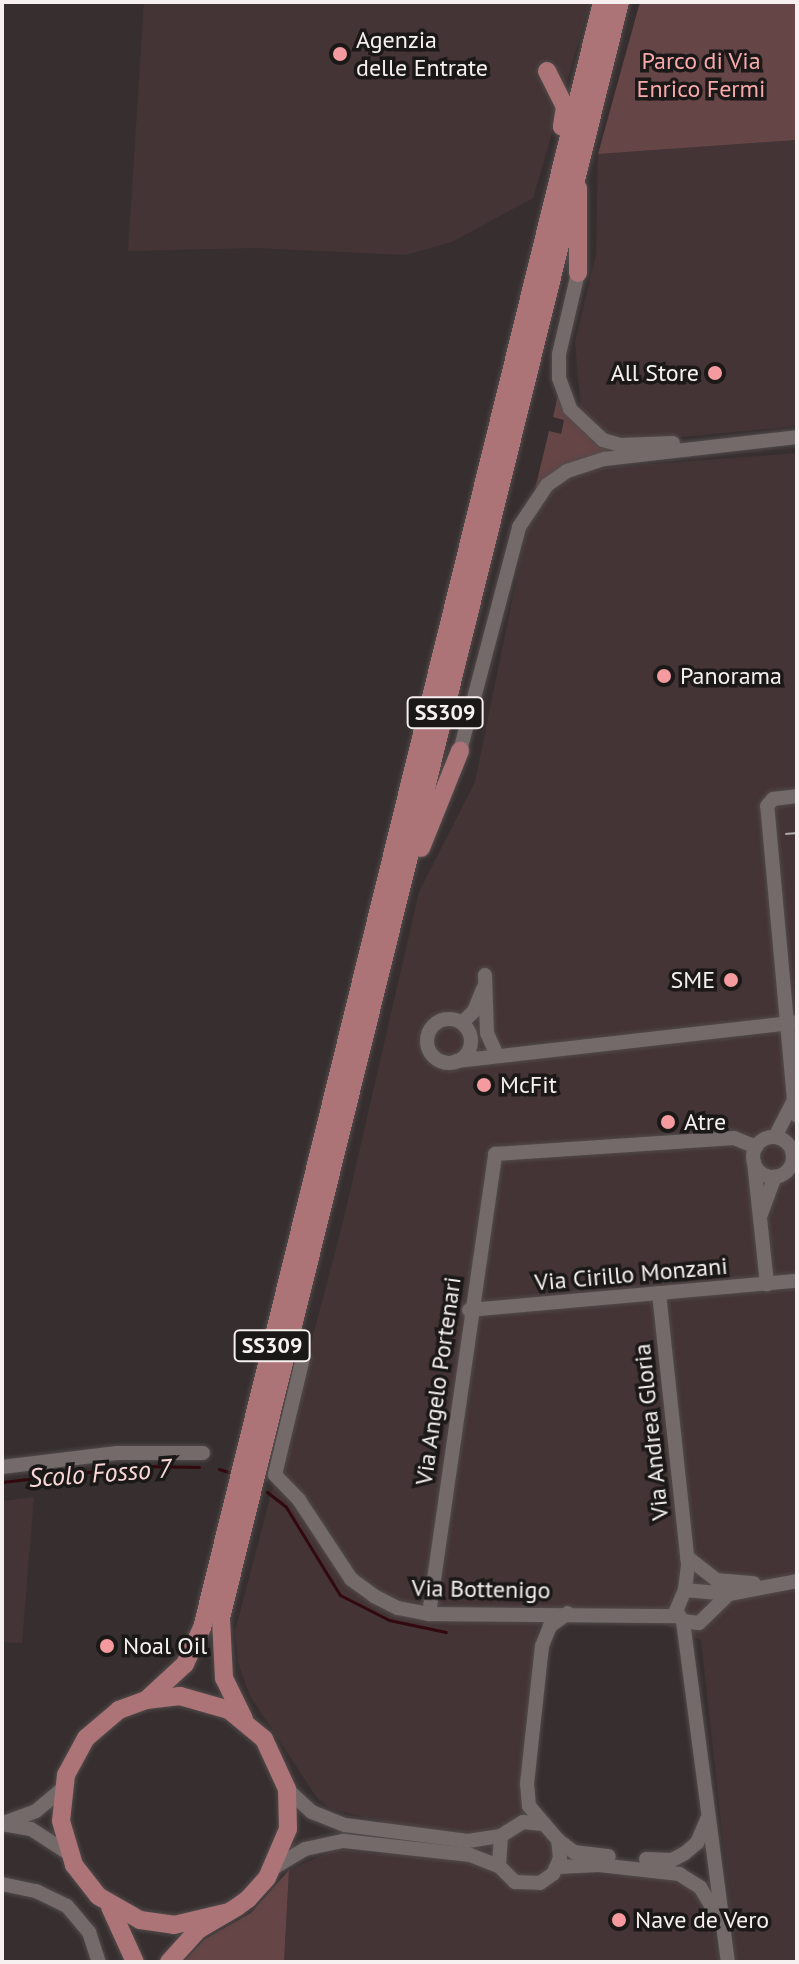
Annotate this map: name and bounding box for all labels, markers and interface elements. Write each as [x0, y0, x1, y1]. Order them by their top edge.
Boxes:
place label: Agenzia delle Entrate [356, 26, 488, 82]
marker: Agenzia delle Entrate [331, 45, 349, 63]
park label: Parco di Via Enrico Fermi [637, 47, 765, 103]
place label: All Store [611, 359, 699, 387]
marker: All Store [706, 364, 724, 382]
place label: Panorama [680, 662, 782, 690]
marker: Panorama [655, 667, 673, 685]
road number: SS309 [405, 695, 485, 731]
place label: SME [670, 966, 715, 994]
marker: SME [722, 971, 740, 989]
place label: McFit [500, 1071, 557, 1099]
marker: McFit [475, 1076, 493, 1094]
place label: Atre [684, 1108, 726, 1136]
marker: Atre [659, 1113, 677, 1131]
street label: Via Cirillo Monzani [533, 1251, 729, 1297]
street label: Via Angelo Portenari [409, 1275, 467, 1487]
road number: SS309 [232, 1328, 312, 1364]
street label: Via Andrea Gloria [627, 1342, 675, 1522]
water label: Scolo Fosso 7 [28, 1452, 172, 1494]
street label: Via Bottenigo [411, 1573, 551, 1605]
place label: Noal Oil [123, 1632, 207, 1660]
marker: Noal Oil [98, 1637, 116, 1655]
place label: Nave de Vero [635, 1906, 770, 1934]
marker: Nave de Vero [610, 1911, 628, 1929]

